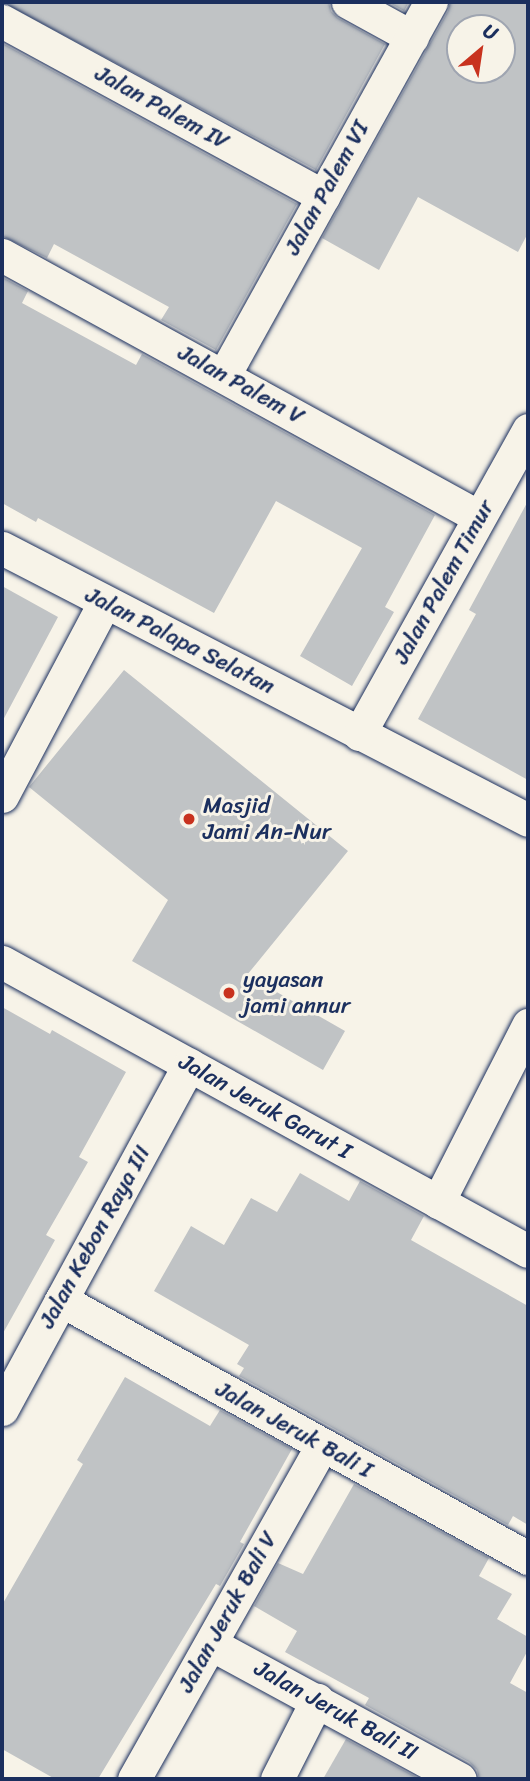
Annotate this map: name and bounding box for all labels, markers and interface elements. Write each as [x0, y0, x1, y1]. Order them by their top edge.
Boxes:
north arrow [446, 14, 516, 84]
text: U [477, 14, 504, 49]
street label: Jalan Palem IV [90, 60, 234, 156]
street label: Jalan Palem VI [279, 116, 375, 260]
street label: Jalan Palem V [173, 339, 309, 431]
street label: Jalan Palem Timur [387, 494, 501, 670]
street label: Jalan Palapa Selatan [80, 581, 280, 701]
place label: Masjid Jami An-Nur [203, 792, 331, 846]
marker: Masjid Jami An-Nur [181, 811, 197, 827]
place label: yayasan jami annur [243, 966, 350, 1020]
marker: yayasan jami annur [221, 985, 237, 1001]
street label: Jalan Jeruk Garut I [173, 1048, 357, 1166]
street label: Jalan Kebon Raya III [33, 1140, 157, 1334]
street label: Jalan Jeruk Bali I [211, 1375, 377, 1485]
street label: Jalan Jeruk Bali V [172, 1527, 284, 1697]
street label: Jalan Jeruk Bali II [249, 1655, 423, 1767]

